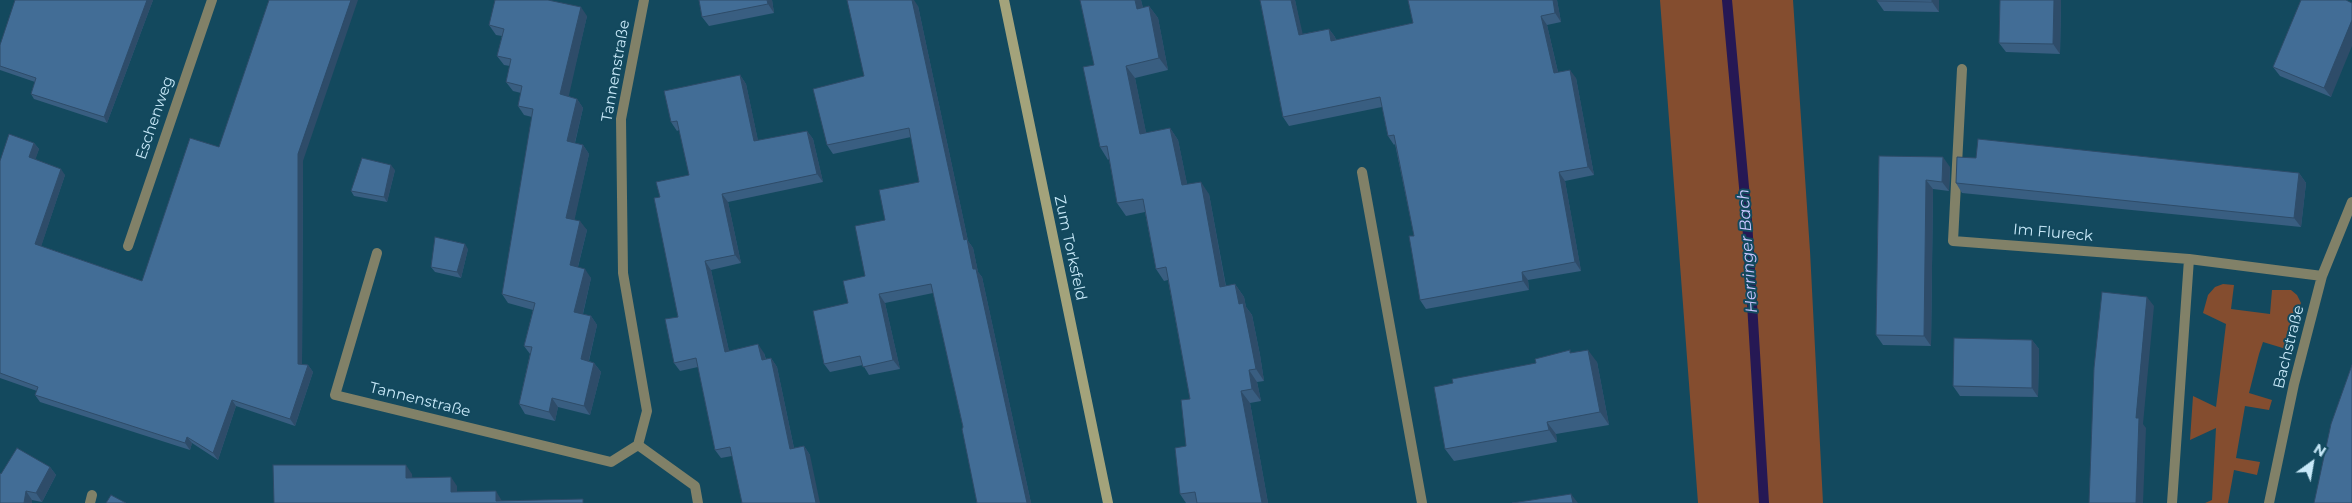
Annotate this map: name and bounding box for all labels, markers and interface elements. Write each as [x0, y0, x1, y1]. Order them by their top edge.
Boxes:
street label: Tannenstraße [598, 19, 634, 123]
street label: Eschenweg [132, 74, 178, 162]
water label: Herringer Bach [1734, 188, 1762, 314]
street label: Zum Torksfeld [1050, 194, 1090, 302]
street label: Im Flureck [2012, 221, 2094, 245]
street label: Bachstraße [2270, 303, 2308, 391]
street label: Tannenstraße [368, 379, 472, 421]
north arrow [2287, 438, 2337, 488]
text: N [2310, 440, 2330, 461]

